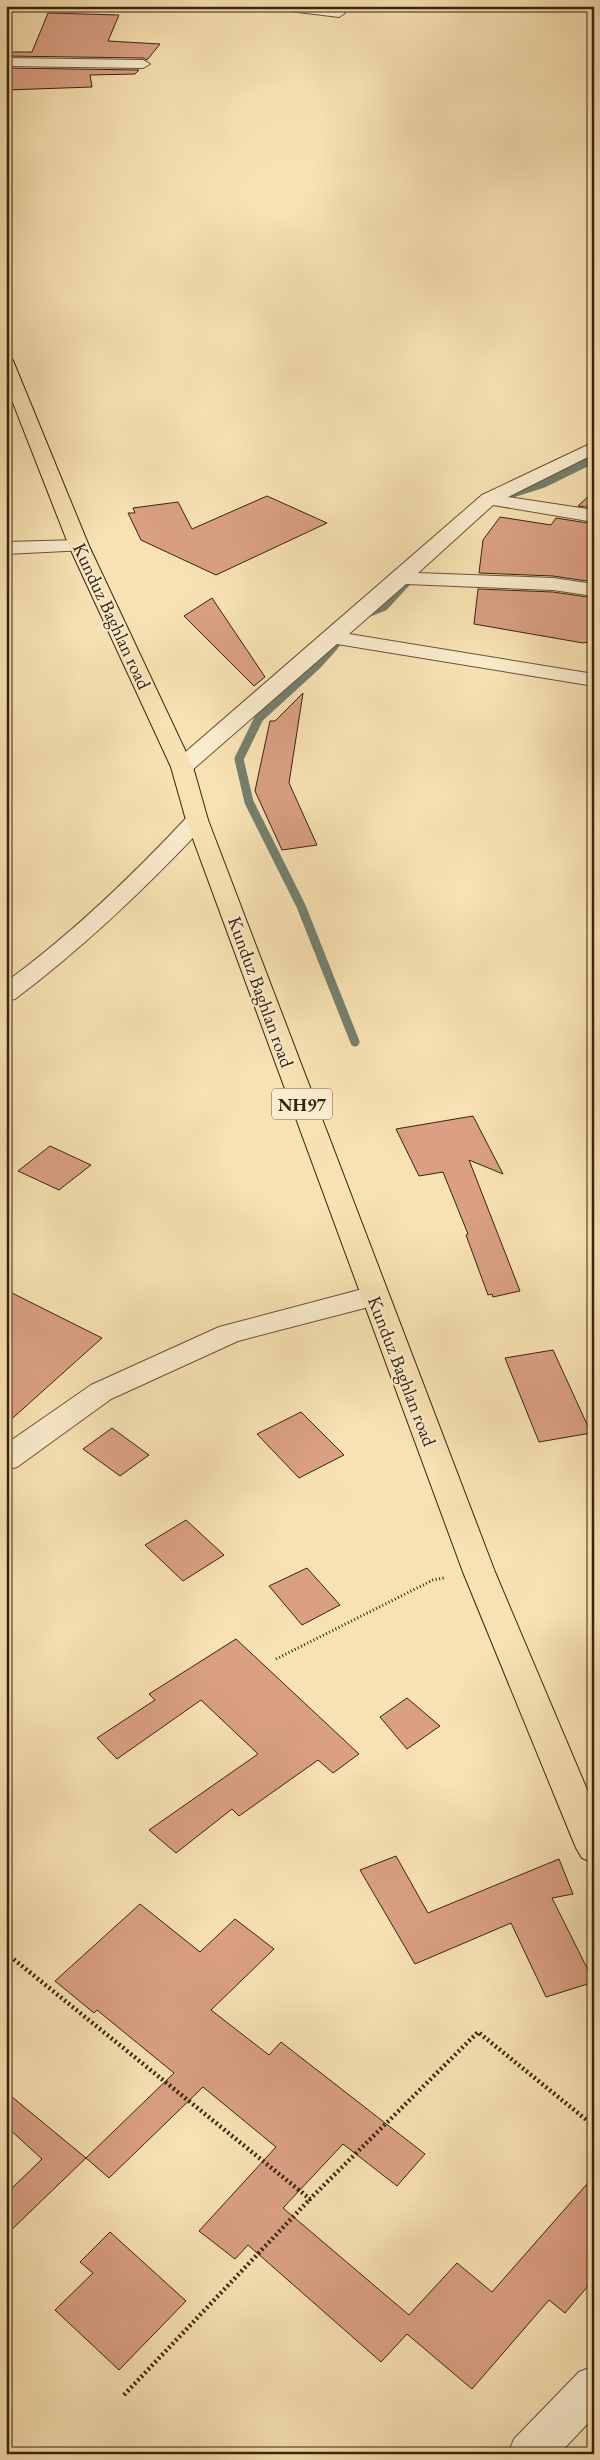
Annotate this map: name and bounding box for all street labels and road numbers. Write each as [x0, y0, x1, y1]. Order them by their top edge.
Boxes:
street label: Kunduz Baghlan road [67, 539, 157, 694]
street label: Kunduz Baghlan road [222, 913, 300, 1071]
road number: NH97 [272, 1088, 332, 1120]
street label: Kunduz Baghlan road [362, 1292, 442, 1450]

